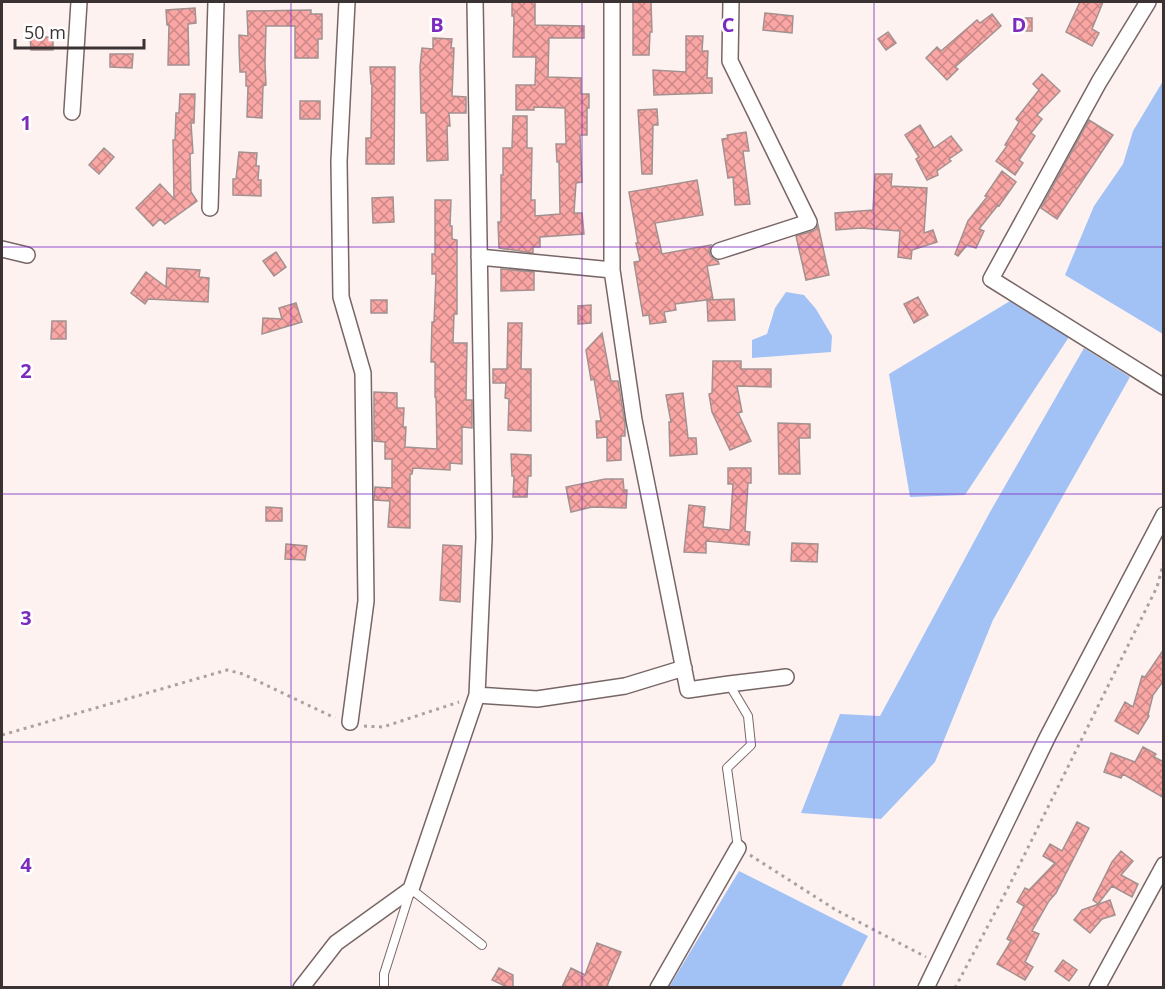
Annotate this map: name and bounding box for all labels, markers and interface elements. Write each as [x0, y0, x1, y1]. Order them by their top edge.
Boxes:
text: B [430, 11, 444, 38]
text: C [722, 11, 735, 38]
text: D [1012, 11, 1026, 38]
scale bar [15, 12, 144, 50]
text: 50 m [24, 20, 66, 44]
text: 1 [20, 109, 32, 136]
text: 2 [20, 357, 32, 384]
text: 3 [20, 604, 32, 631]
text: 4 [20, 851, 32, 878]

